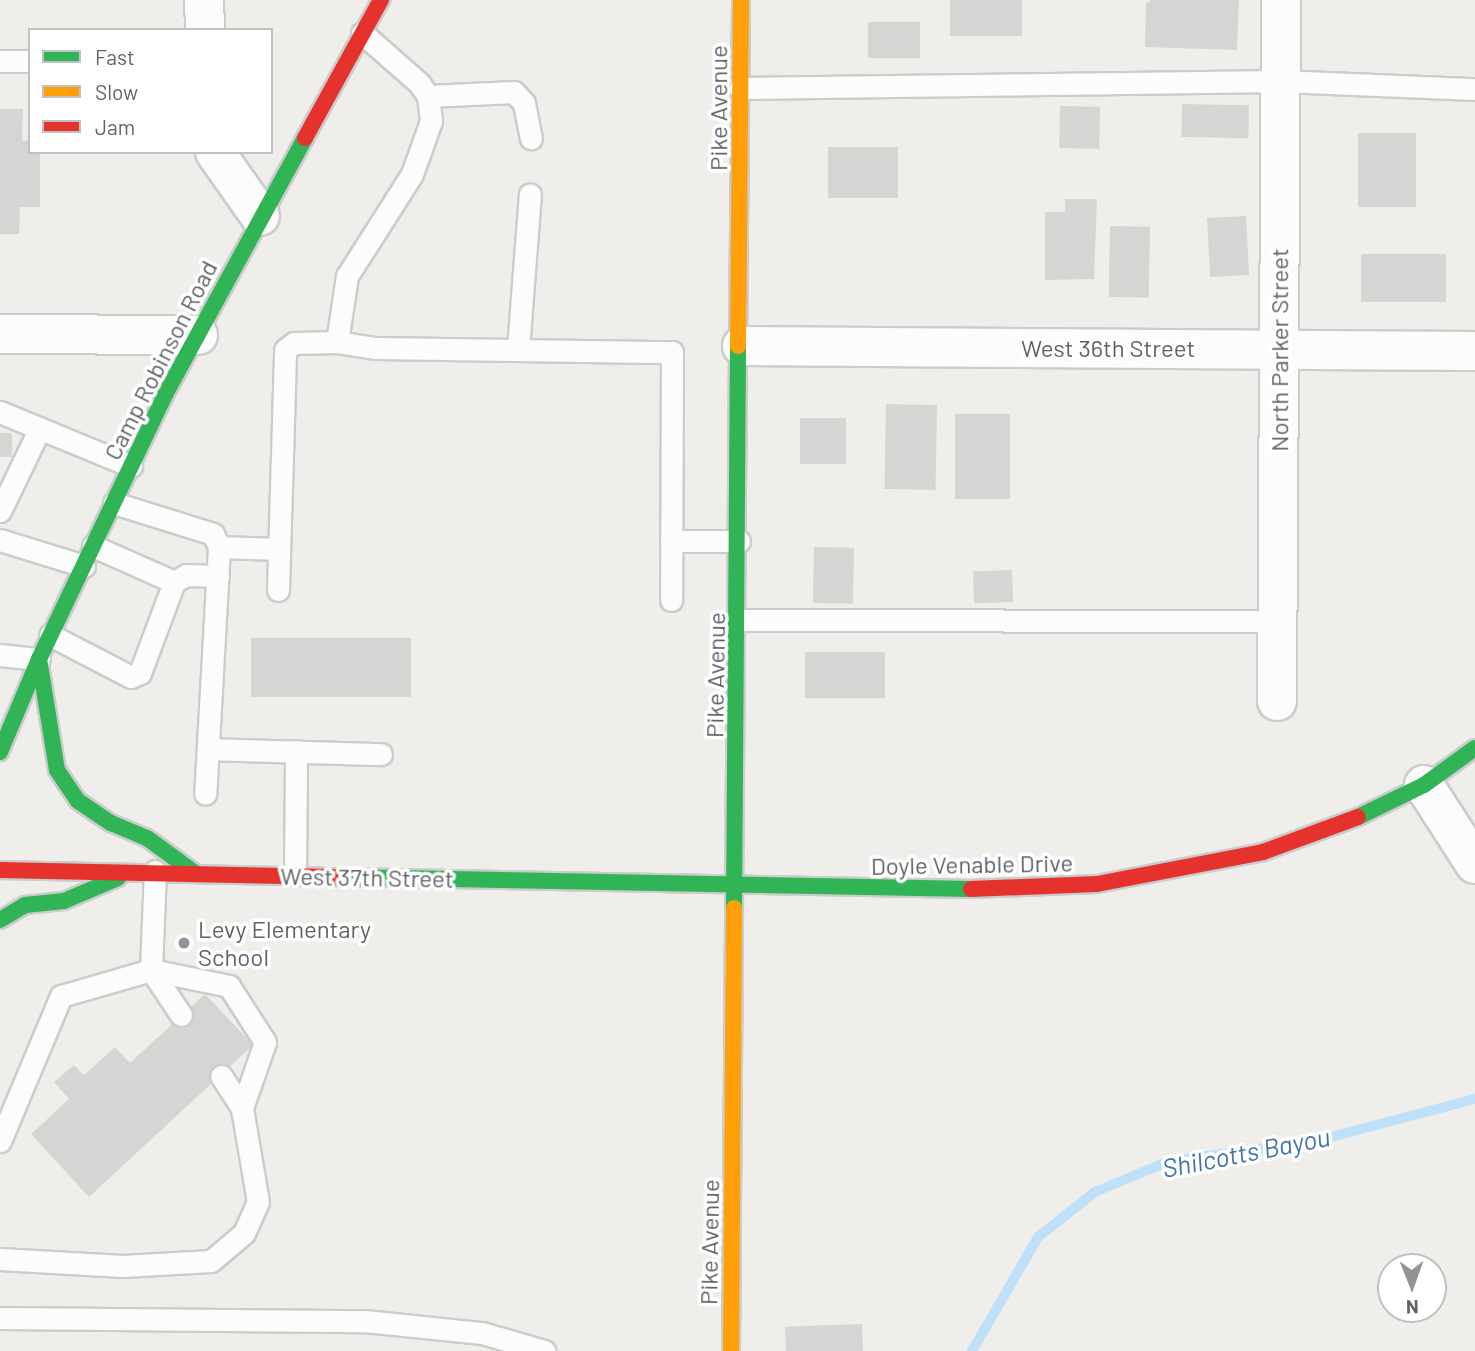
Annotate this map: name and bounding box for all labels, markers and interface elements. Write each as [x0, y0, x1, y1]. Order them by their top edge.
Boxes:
legend [28, 28, 273, 154]
text: Fast [95, 44, 135, 69]
street label: Pike Avenue [704, 45, 732, 171]
text: Slow [95, 79, 138, 104]
text: Jam [95, 114, 135, 139]
street label: North Parker Street [1265, 248, 1293, 452]
street label: Camp Robinson Road [97, 256, 223, 464]
street label: West 36th Street [1021, 334, 1195, 362]
street label: Pike Avenue [700, 612, 730, 738]
street label: Doyle Venable Drive [871, 848, 1073, 880]
street label: West 37th Street [280, 861, 454, 893]
place label: Levy Elementary School [198, 915, 371, 971]
marker: Levy Elementary School [176, 935, 192, 951]
water label: Shilcotts Bayou [1159, 1120, 1333, 1184]
street label: Pike Avenue [694, 1179, 724, 1305]
north arrow [1377, 1253, 1447, 1323]
text: N [1406, 1296, 1419, 1319]

